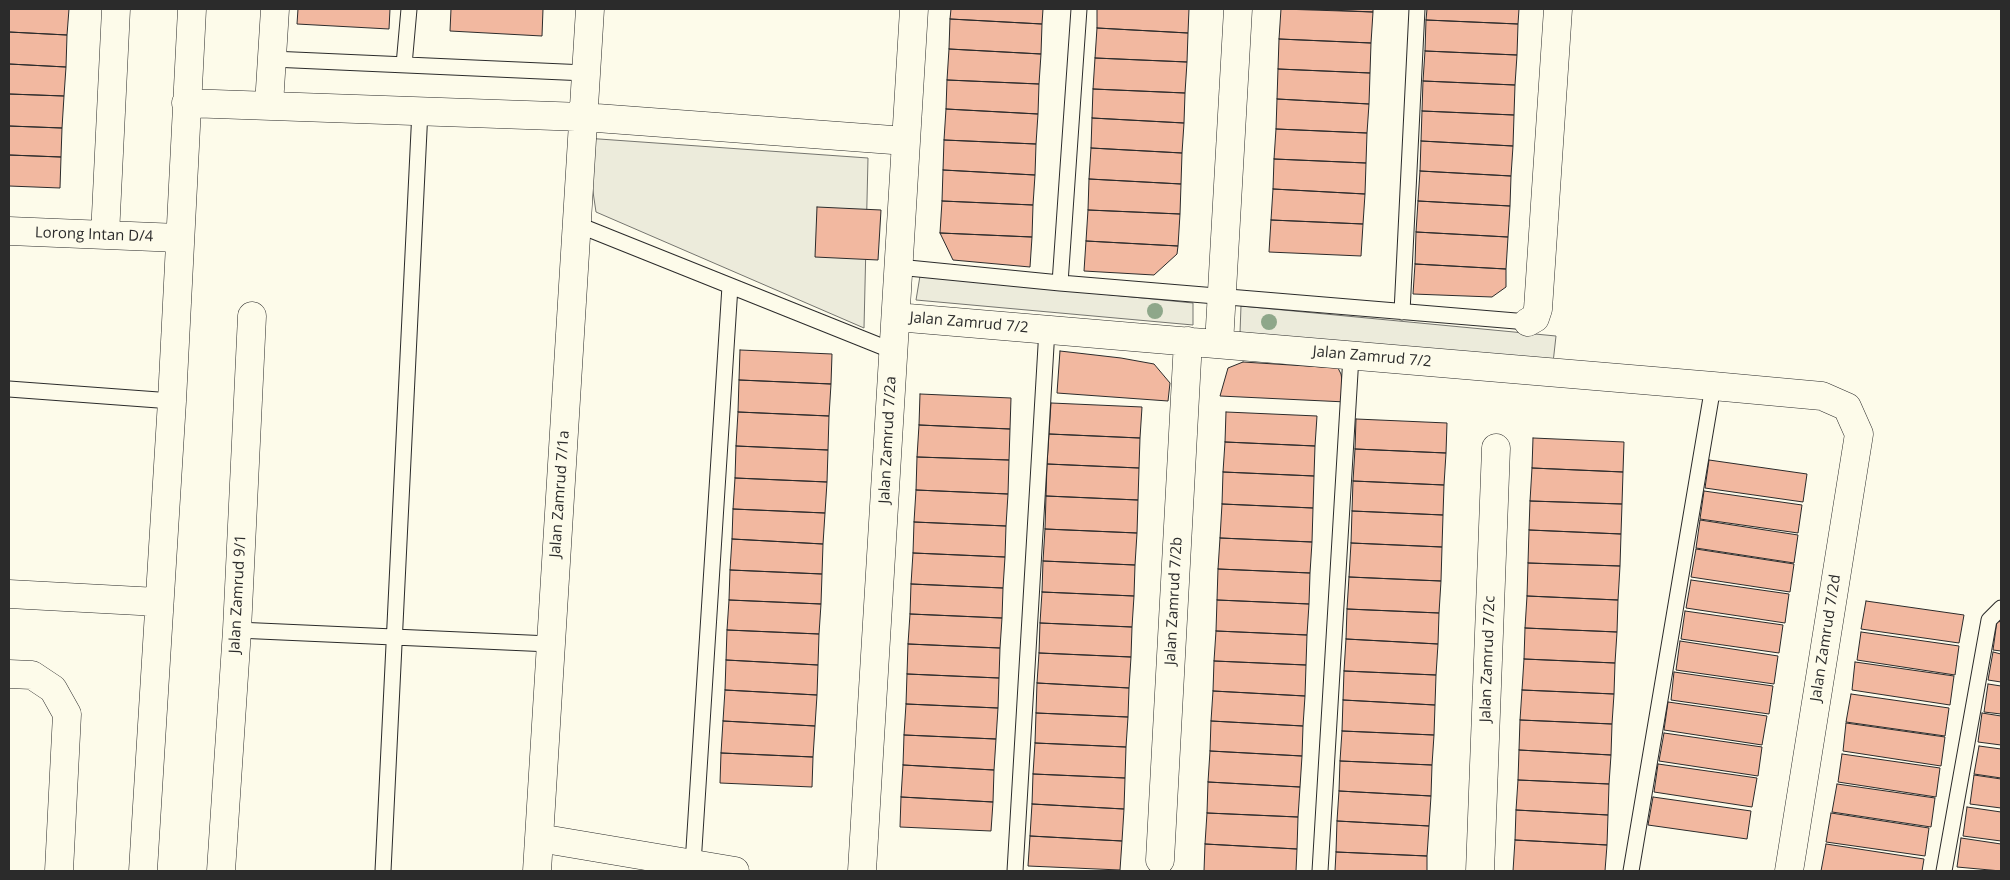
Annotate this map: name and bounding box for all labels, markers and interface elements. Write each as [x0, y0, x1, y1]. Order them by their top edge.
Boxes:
street label: Lorong Intan D/4 [35, 224, 153, 246]
street label: Jalan Zamrud 7/2 [909, 309, 1029, 337]
street label: Jalan Zamrud 7/2 [1312, 343, 1432, 371]
street label: Jalan Zamrud 7/2a [876, 376, 900, 504]
street label: Jalan Zamrud 7/1a [547, 430, 573, 558]
street label: Jalan Zamrud 9/1 [226, 534, 250, 654]
street label: Jalan Zamrud 7/2b [1162, 536, 1186, 666]
street label: Jalan Zamrud 7/2d [1807, 573, 1845, 703]
street label: Jalan Zamrud 7/2c [1477, 595, 1499, 723]

